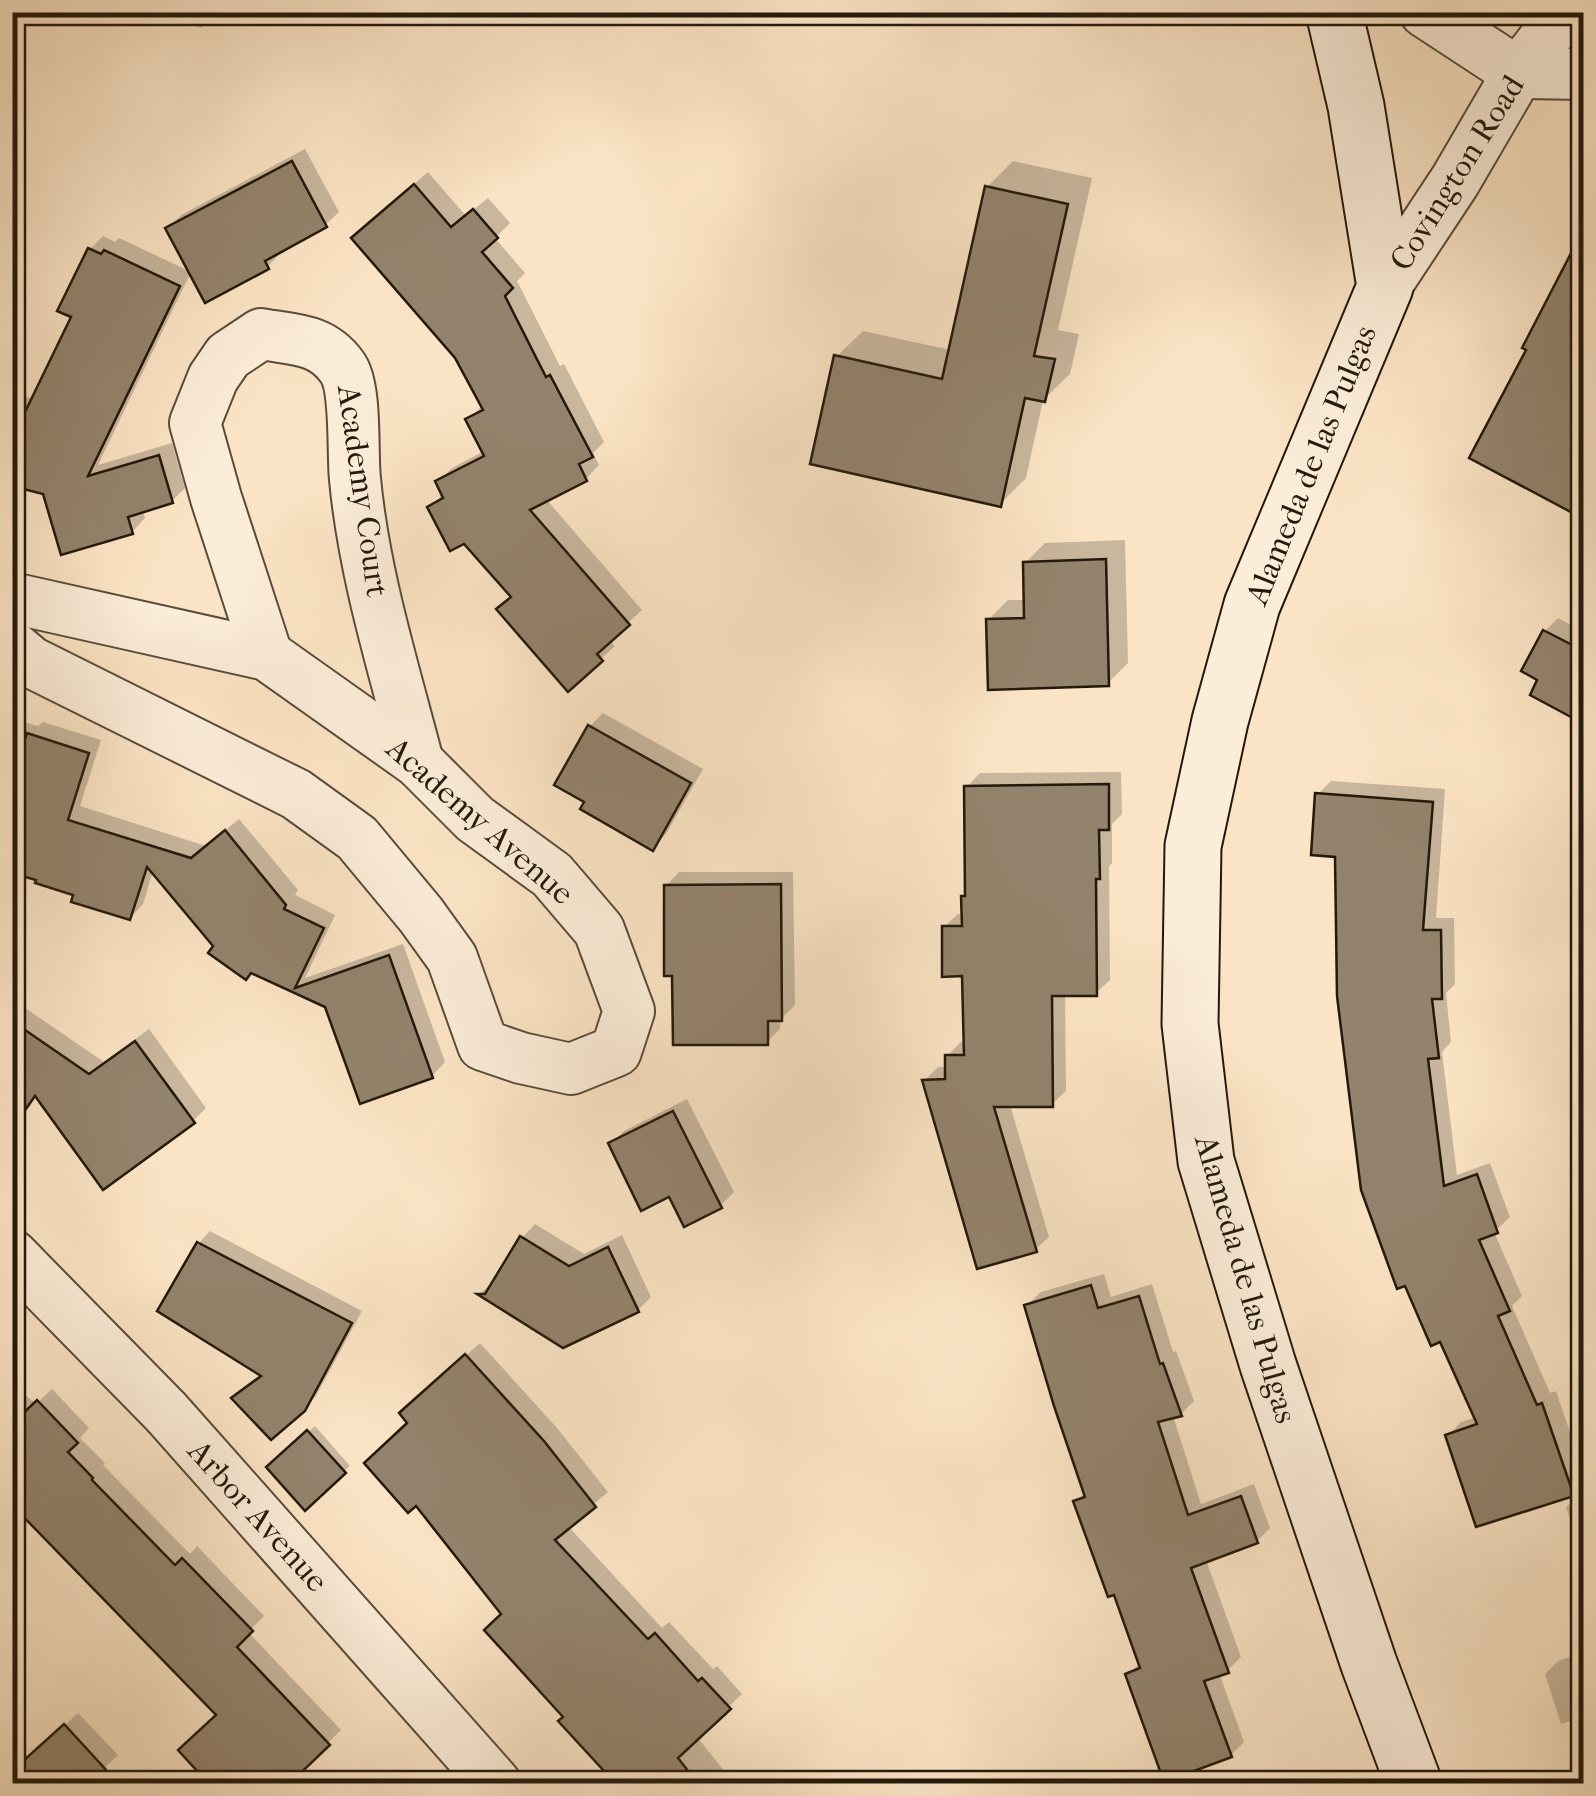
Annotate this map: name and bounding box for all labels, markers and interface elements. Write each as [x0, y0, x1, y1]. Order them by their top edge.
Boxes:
street label: Covington Road [1382, 68, 1532, 277]
street label: Alameda de las Pulgas [1237, 320, 1384, 612]
street label: Academy Court [330, 381, 396, 600]
street label: Academy Avenue [377, 728, 581, 912]
street label: Alameda de las Pulgas [1187, 1129, 1305, 1427]
street label: Arbor Avenue [179, 1431, 336, 1599]

